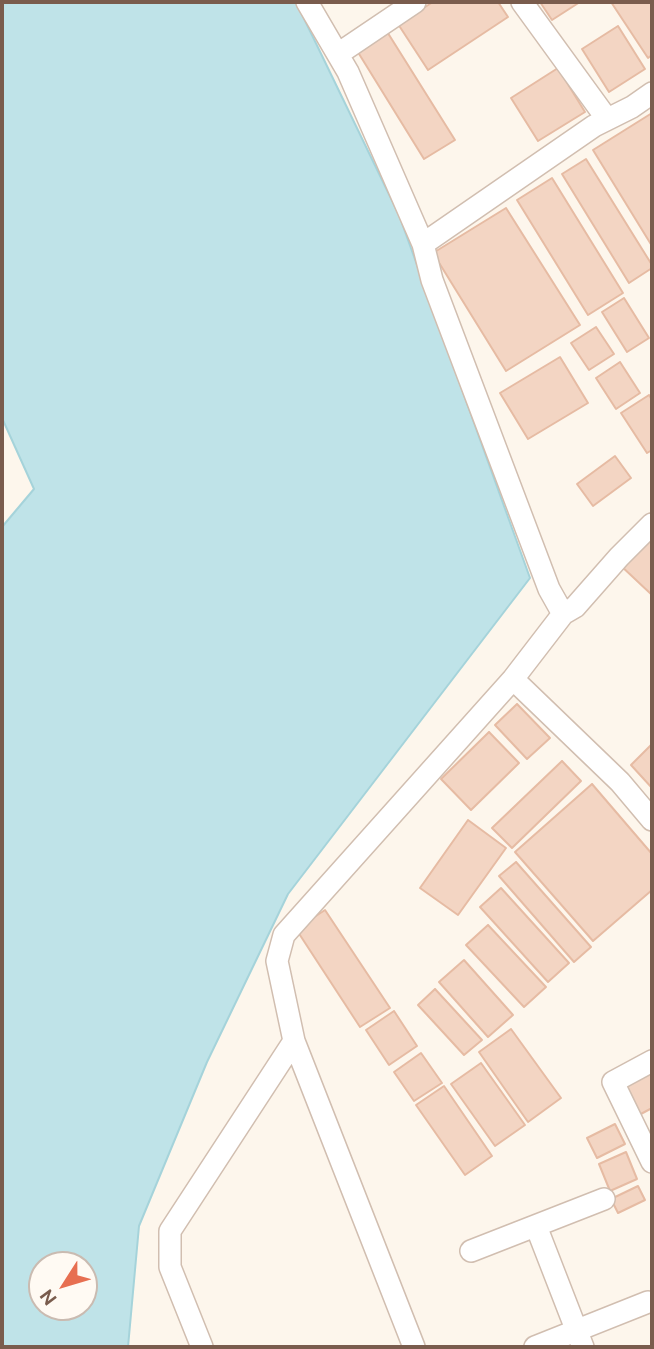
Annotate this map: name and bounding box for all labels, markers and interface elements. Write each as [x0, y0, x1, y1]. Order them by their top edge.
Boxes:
north arrow [28, 1251, 98, 1321]
text: N [35, 1285, 61, 1310]

